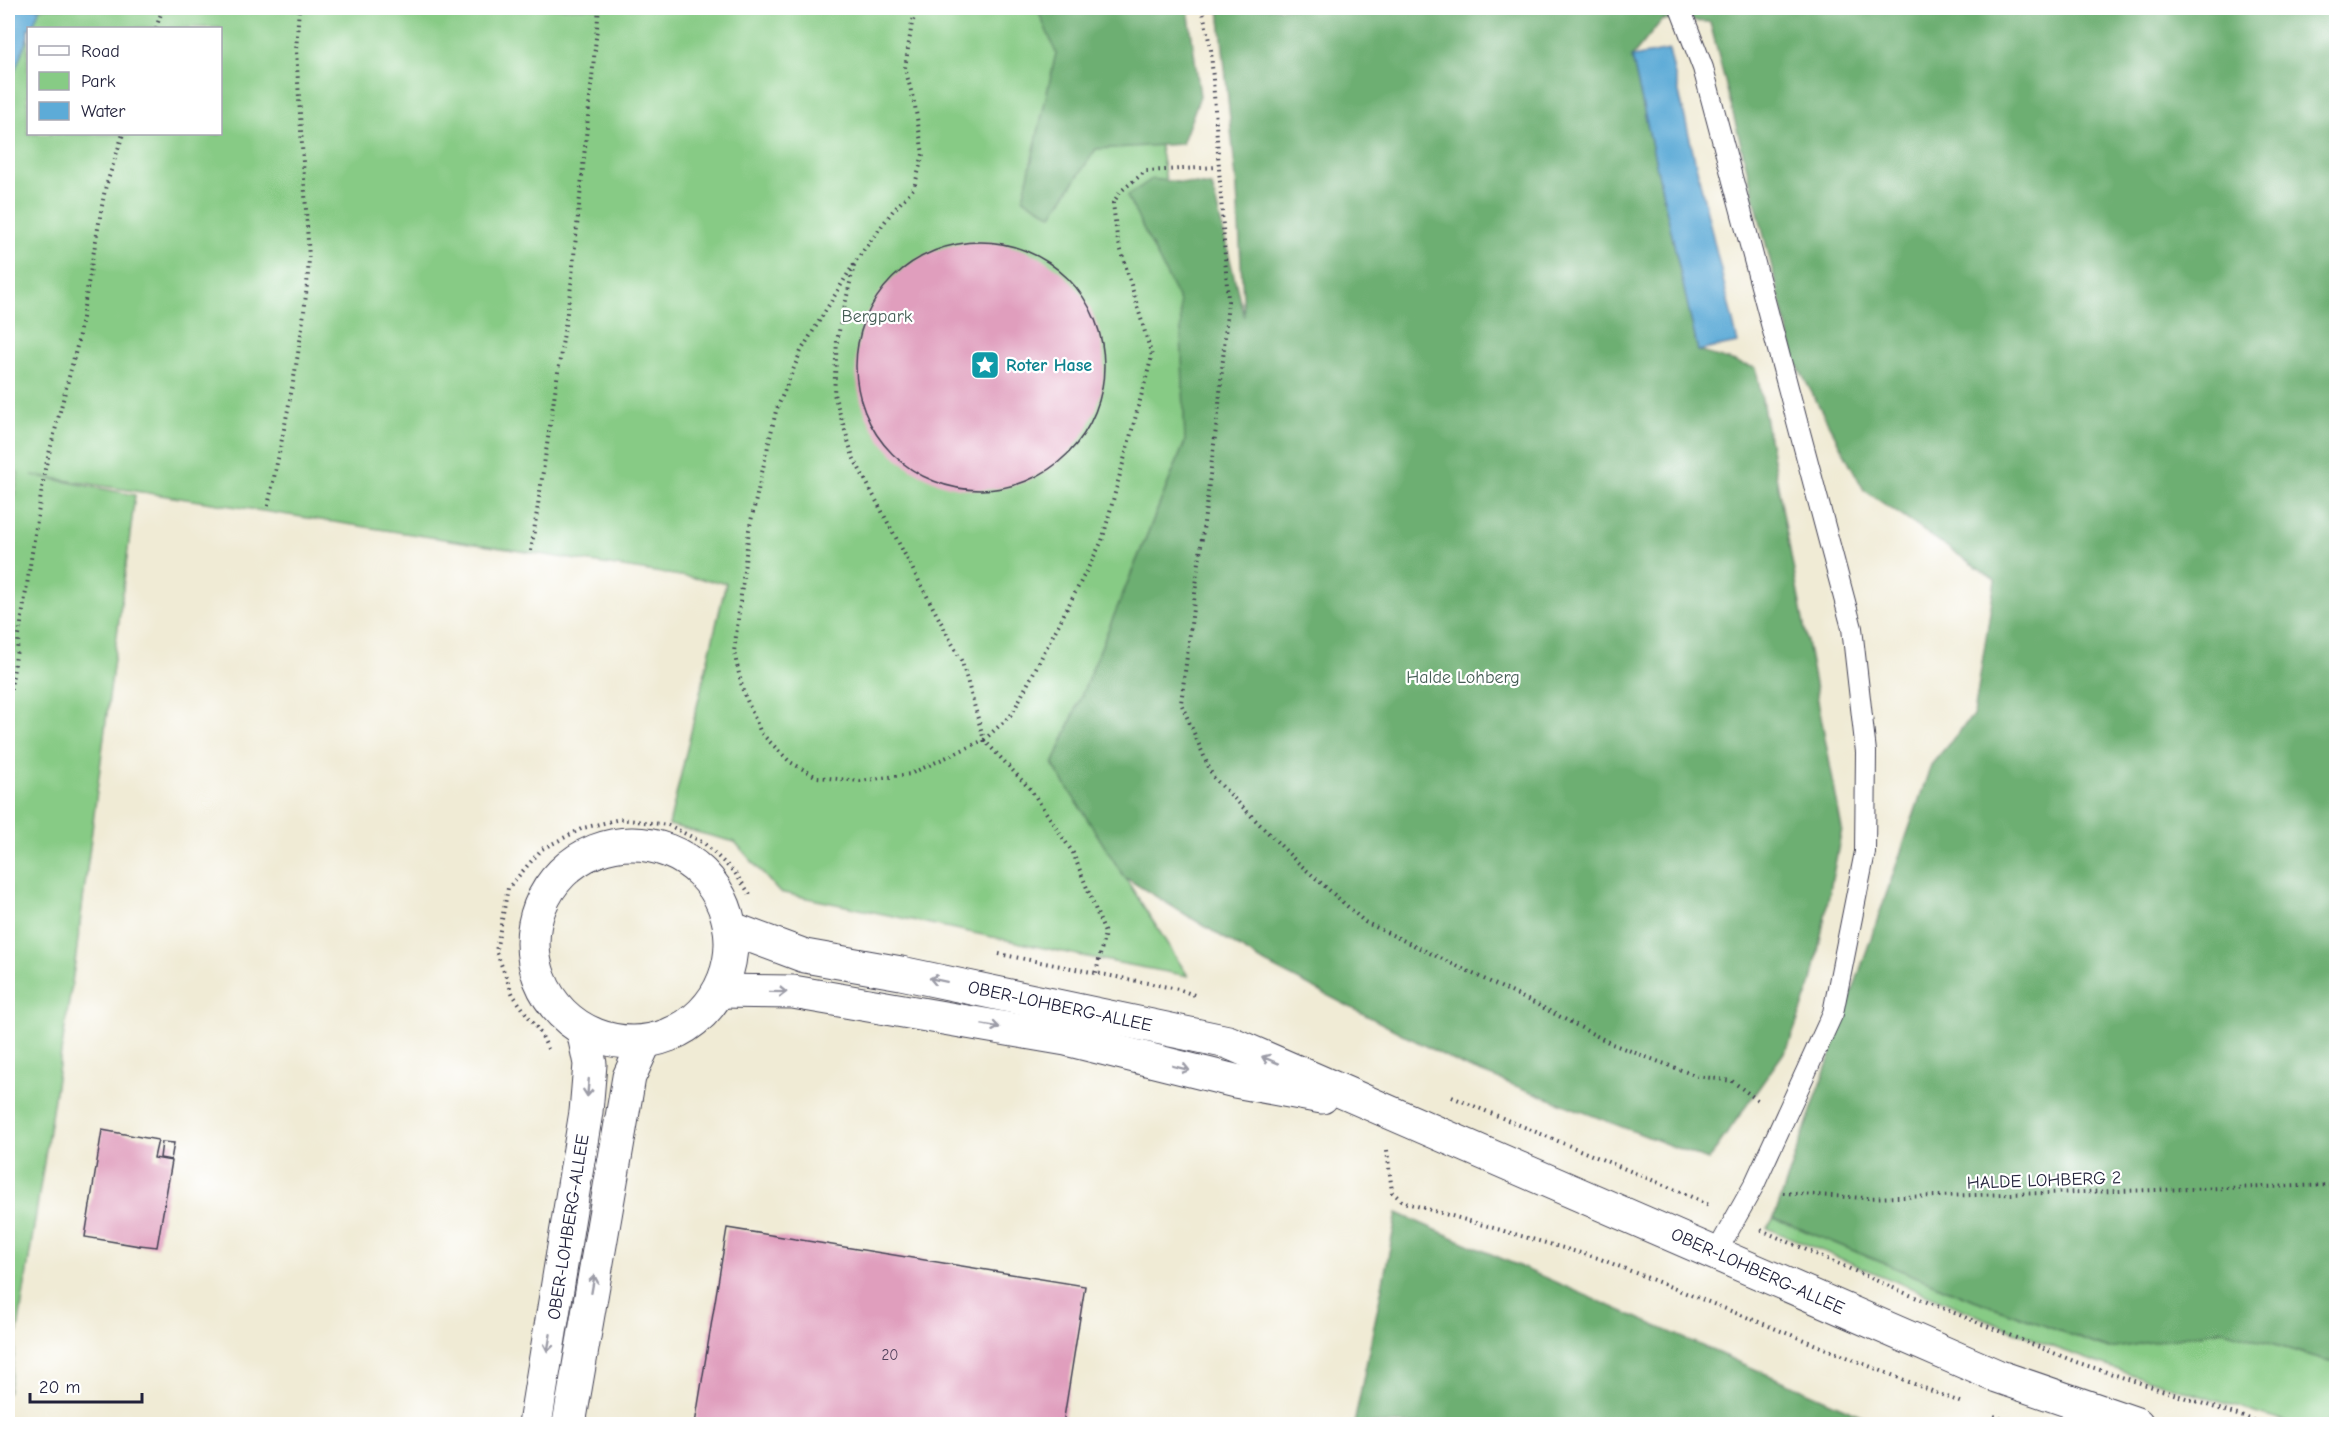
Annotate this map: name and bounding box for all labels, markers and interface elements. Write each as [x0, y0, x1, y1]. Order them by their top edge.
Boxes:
legend [27, 27, 222, 135]
text: Road [81, 41, 120, 62]
text: Park [81, 71, 116, 92]
text: Water [81, 101, 126, 122]
park label: Bergpark [841, 306, 913, 327]
place icon: Roter Hase [969, 349, 1001, 381]
place label: Roter Hase [1006, 355, 1092, 376]
park label: Halde Lohberg [1406, 667, 1520, 688]
one-way arrow [929, 974, 948, 986]
street label: OBER-LOHBERG-ALLEE [966, 977, 1154, 1036]
one-way arrow [767, 986, 787, 998]
one-way arrow [981, 1021, 1000, 1032]
one-way arrow [1261, 1054, 1279, 1065]
one-way arrow [1172, 1062, 1191, 1074]
one-way arrow [582, 1077, 593, 1097]
street label: OBER-LOHBERG-ALLEE [543, 1133, 594, 1321]
street label: HALDE LOHBERG 2 [1966, 1167, 2122, 1194]
street label: OBER-LOHBERG-ALLEE [1668, 1224, 1848, 1319]
one-way arrow [588, 1275, 599, 1294]
one-way arrow [543, 1332, 554, 1352]
house number: 20 [882, 1346, 898, 1364]
scale bar [30, 1366, 142, 1404]
text: 20 m [39, 1377, 80, 1398]

